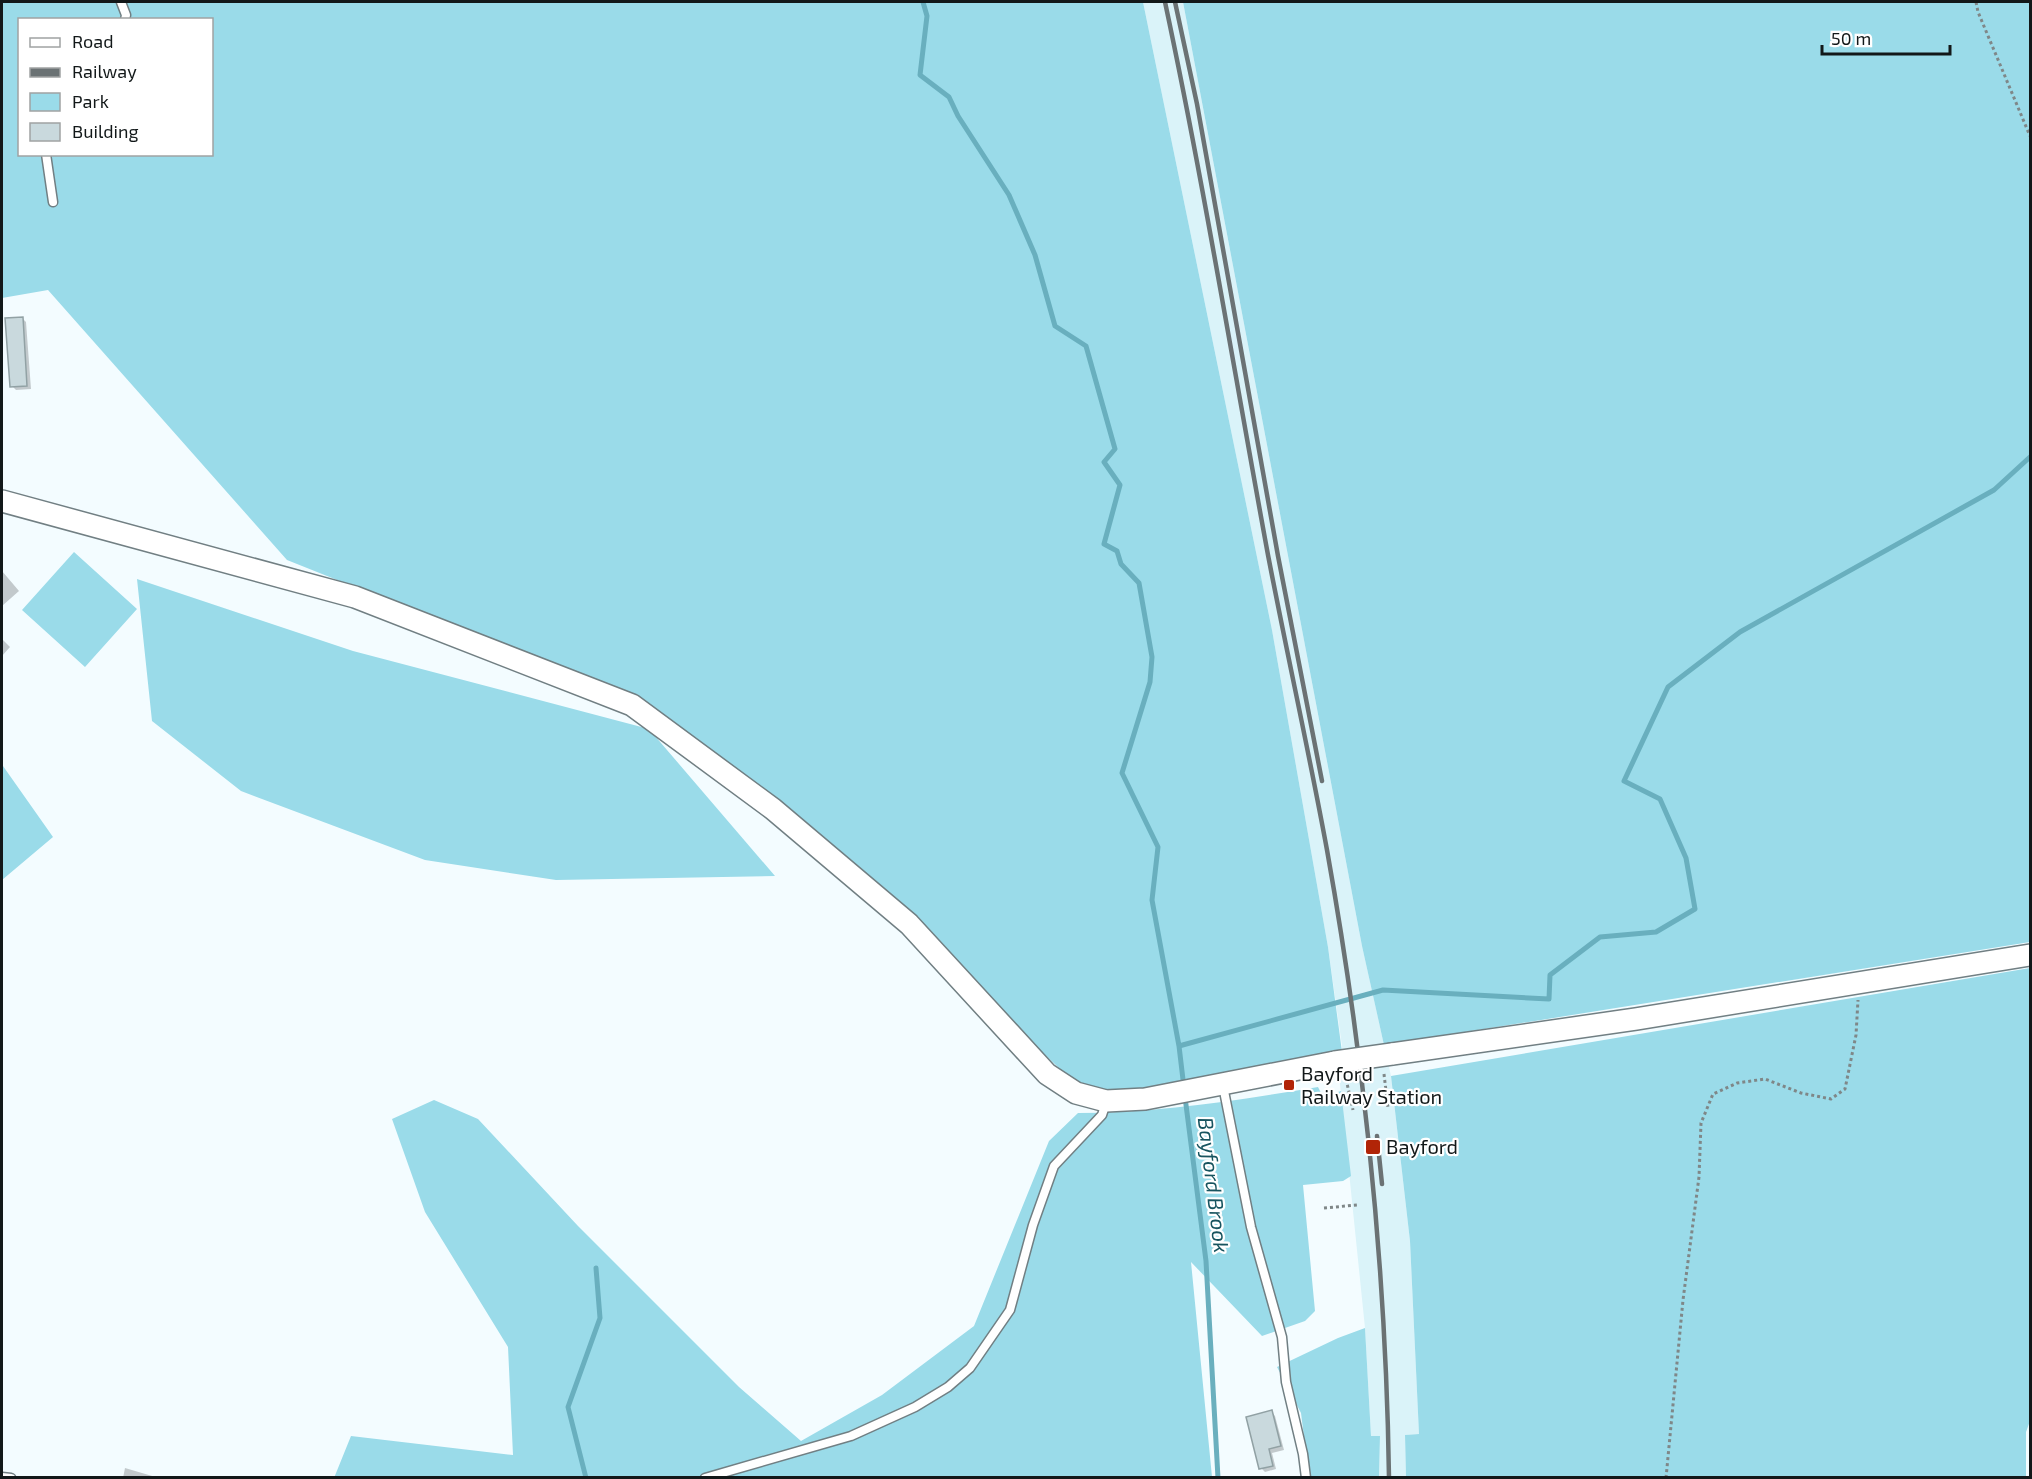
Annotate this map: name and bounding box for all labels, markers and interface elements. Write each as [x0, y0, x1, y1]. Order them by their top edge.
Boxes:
legend [18, 18, 213, 156]
scale bar [1822, 18, 1950, 56]
text: 50 m [1831, 27, 1871, 49]
text: Road [72, 30, 113, 52]
text: Railway [72, 60, 137, 82]
text: Park [72, 90, 109, 112]
text: Building [72, 120, 139, 142]
place label: Bayford Railway Station [1301, 1061, 1442, 1108]
marker: Bayford Railway Station [1282, 1078, 1296, 1092]
water label: Bayford Brook [1193, 1115, 1235, 1254]
place label: Bayford [1386, 1134, 1458, 1158]
marker: Bayford [1364, 1138, 1382, 1156]

